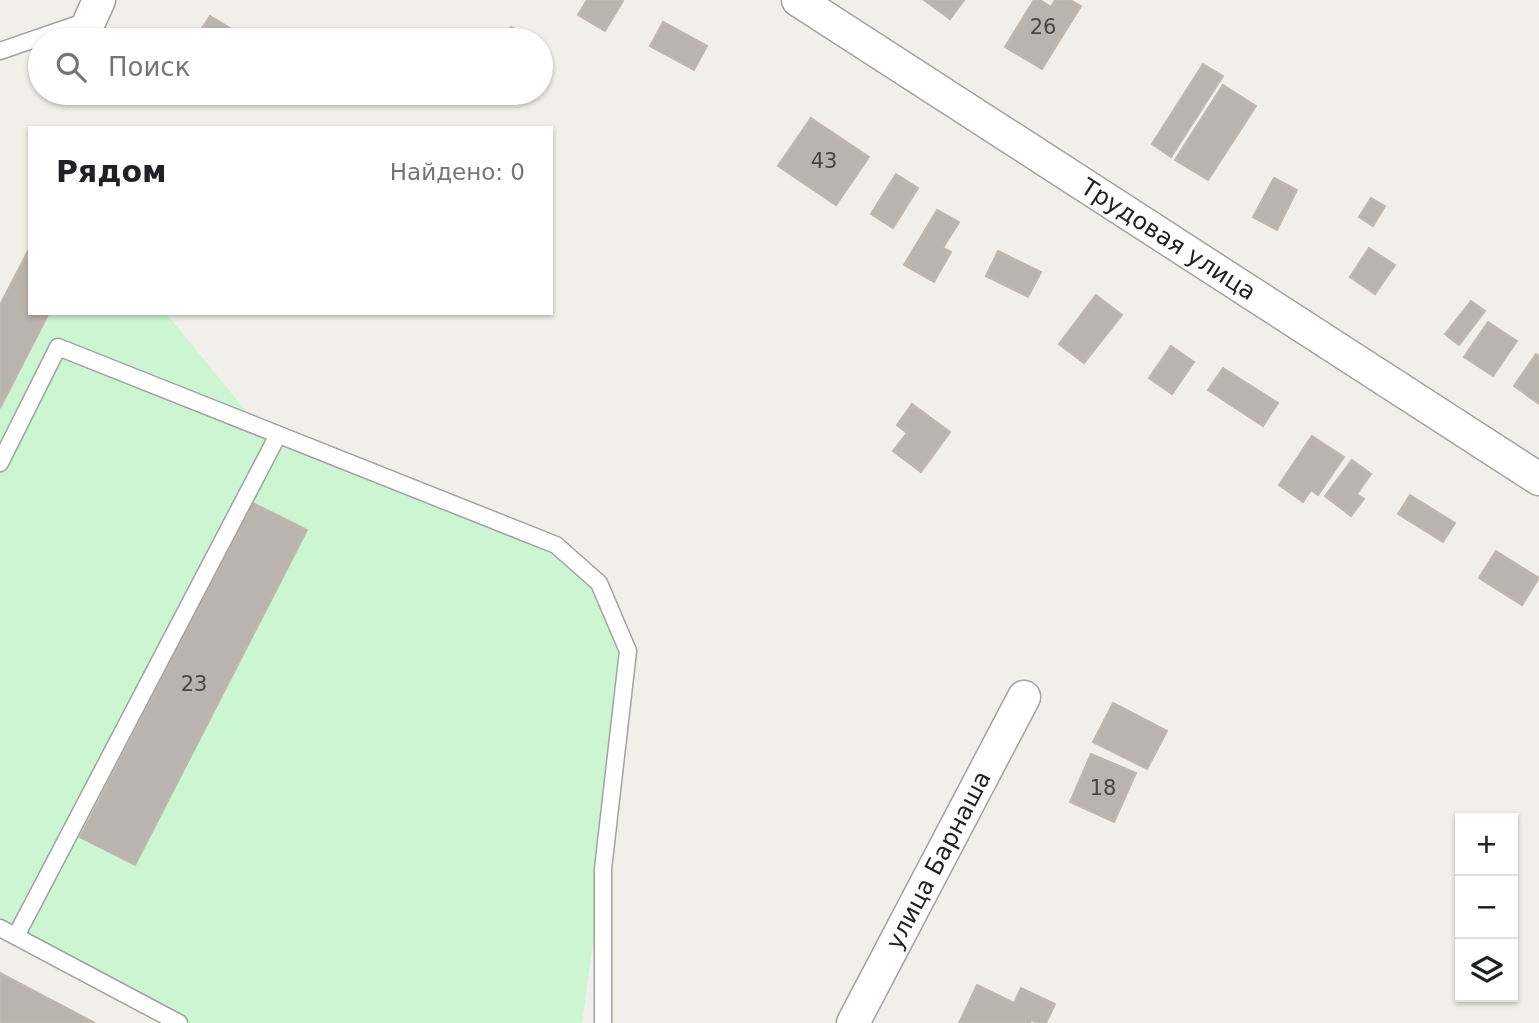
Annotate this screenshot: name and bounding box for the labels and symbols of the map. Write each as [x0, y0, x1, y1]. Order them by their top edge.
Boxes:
house number: 26 [1030, 15, 1056, 39]
house number: 43 [811, 149, 837, 173]
street label: Трудовая улица [1075, 172, 1261, 306]
house number: 23 [181, 672, 207, 696]
street label: улица Барнаша [880, 766, 997, 954]
house number: 18 [1090, 776, 1116, 800]

